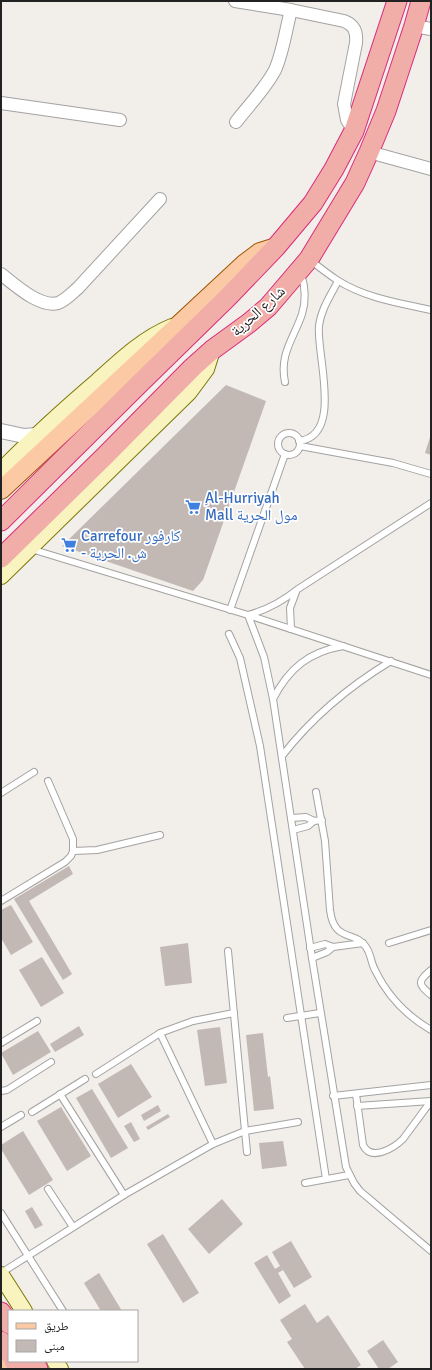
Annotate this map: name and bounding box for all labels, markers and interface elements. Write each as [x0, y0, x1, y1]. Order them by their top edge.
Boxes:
street label: شارع الحرية [227, 282, 290, 341]
place label: ِAl-Hurriyah Mall مول الحرية [205, 489, 298, 525]
supermarket icon: ِAl-Hurriyah Mall مول الحرية [184, 498, 202, 516]
place label: Carrefour كارفور - ش. الحرية [81, 527, 180, 563]
supermarket icon: Carrefour كارفور - ش. الحرية [60, 536, 78, 554]
legend [8, 1310, 138, 1362]
text: طريق [44, 1319, 69, 1334]
text: مبنى [44, 1339, 65, 1354]

